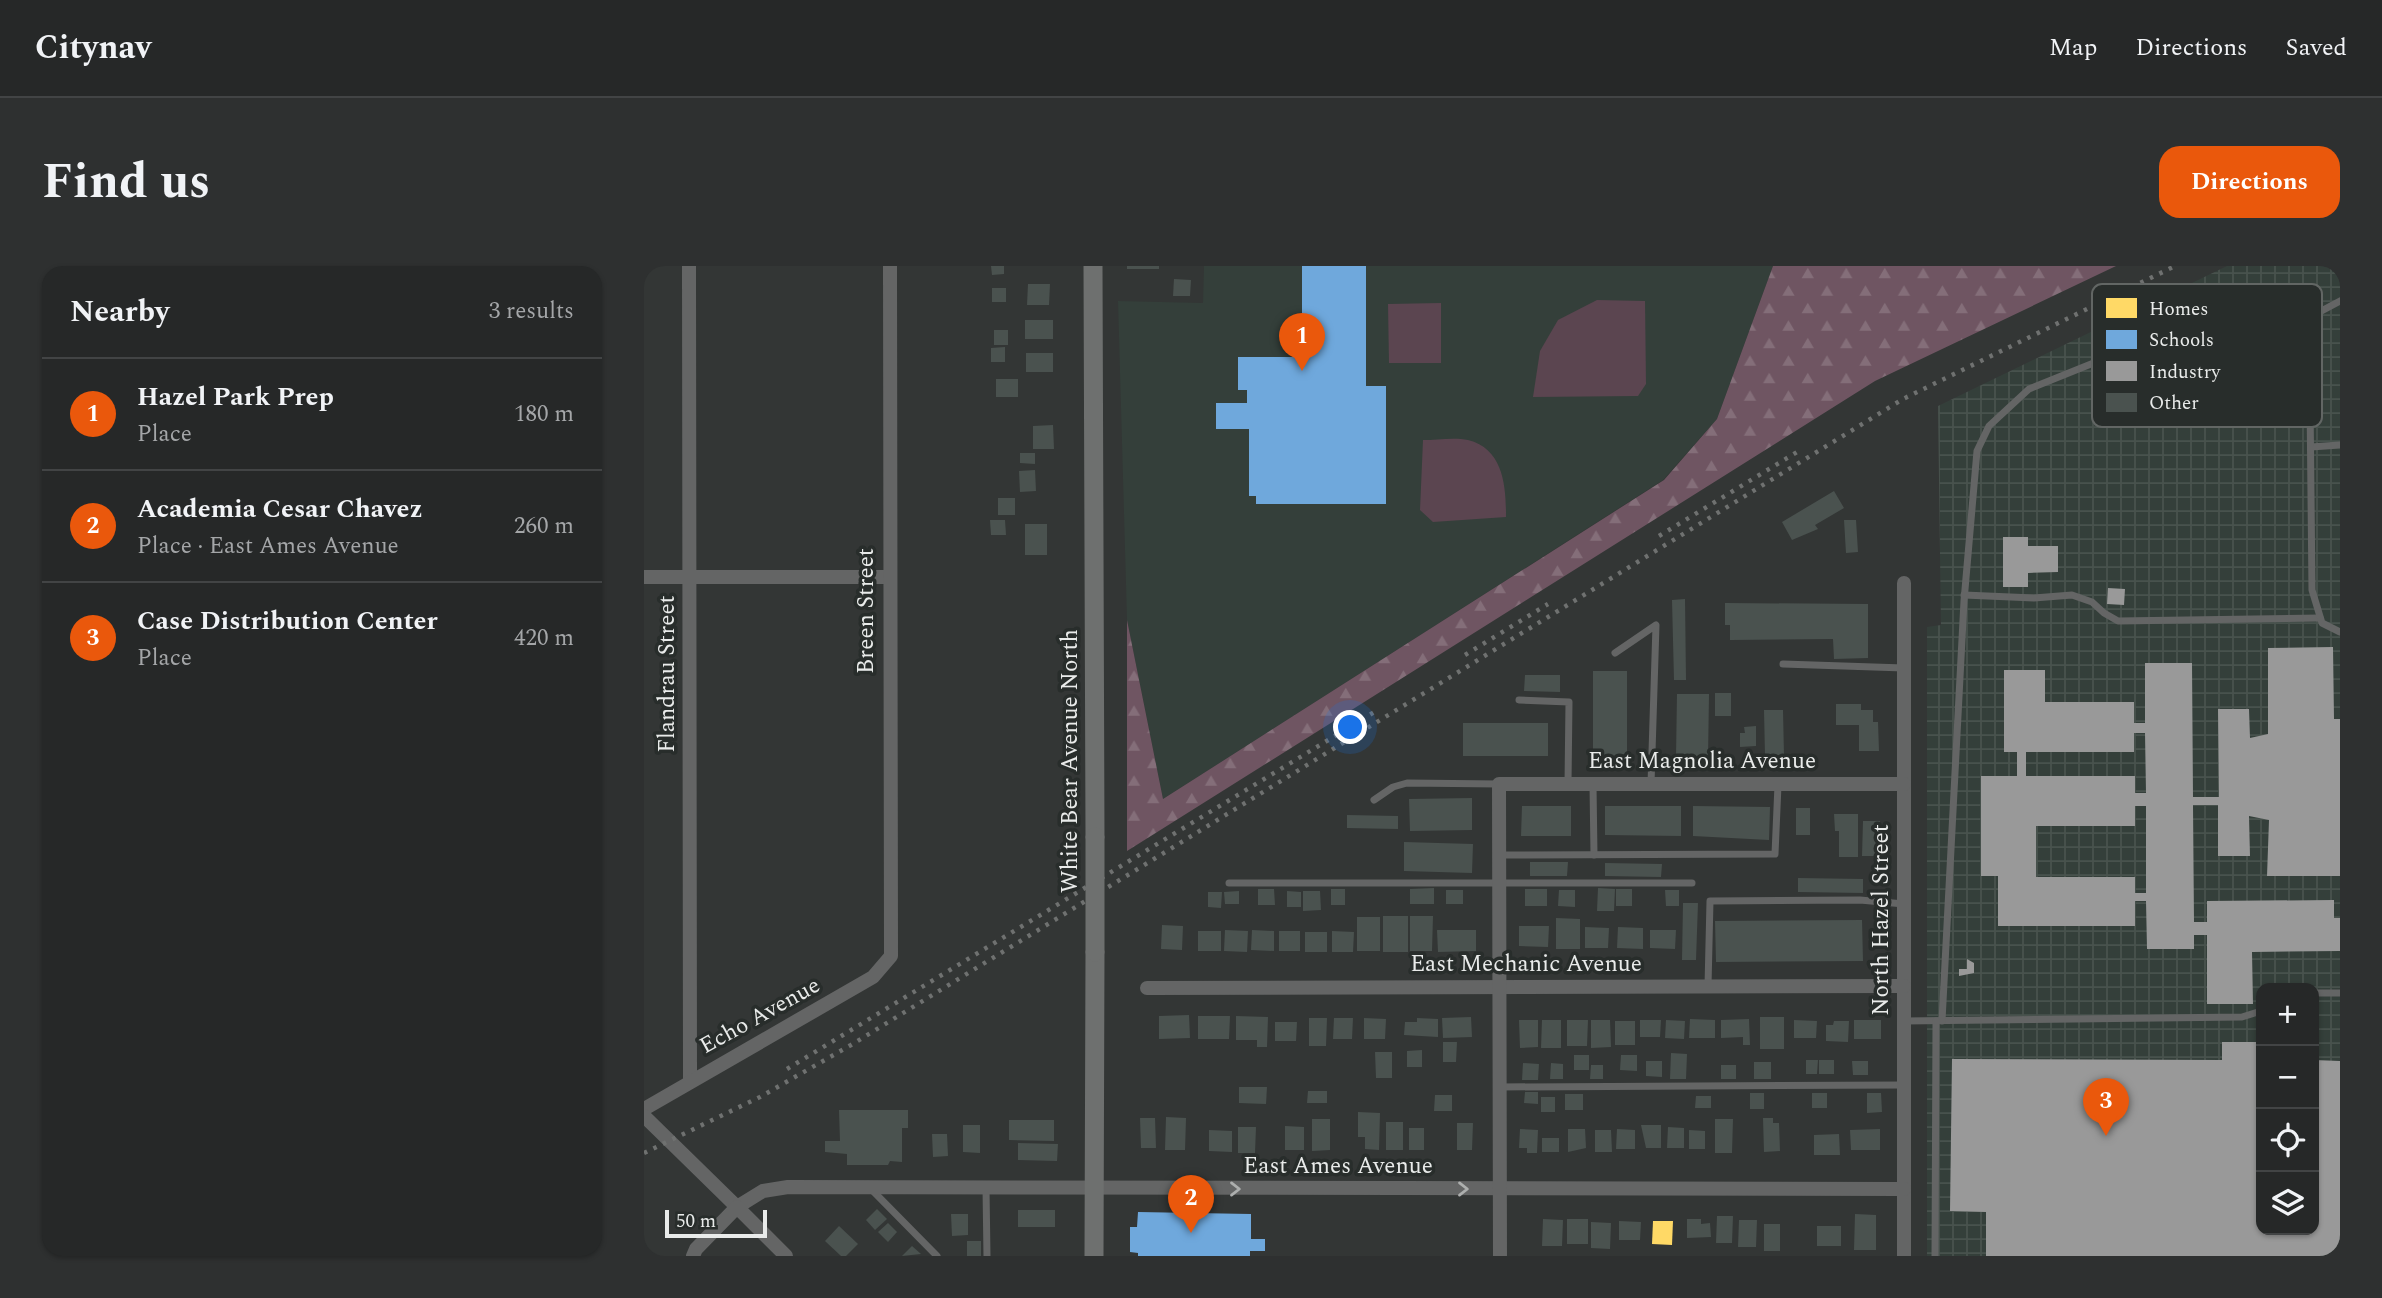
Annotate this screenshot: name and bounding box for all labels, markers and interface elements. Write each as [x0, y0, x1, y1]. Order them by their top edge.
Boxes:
text: Citynav [35, 23, 151, 73]
text: Map [2049, 30, 2097, 66]
text: Directions [2135, 30, 2247, 66]
text: Saved [2285, 30, 2347, 66]
text: Find us [42, 145, 210, 220]
button: Directions [2159, 146, 2340, 218]
legend [2092, 284, 2322, 427]
text: Nearby [70, 289, 169, 335]
text: 3 results [489, 294, 574, 329]
text: Homes [2149, 295, 2208, 324]
pin: 1 [1279, 313, 1325, 371]
text: Schools [2149, 326, 2214, 355]
text: Industry [2149, 358, 2221, 387]
text: Hazel Park Prep [137, 377, 334, 417]
text: Other [2149, 389, 2199, 418]
text: 1 [87, 397, 99, 432]
text: 180 m [514, 397, 574, 432]
text: Place [137, 417, 192, 452]
text: Academia Cesar Chavez [137, 489, 422, 529]
text: 2 [87, 509, 99, 544]
text: 260 m [514, 509, 574, 544]
text: Place · East Ames Avenue [137, 529, 399, 564]
street label: Breen Street [849, 548, 884, 674]
street label: Flandrau Street [650, 595, 685, 753]
text: Case Distribution Center [137, 601, 437, 641]
text: 3 [87, 621, 99, 656]
text: 420 m [514, 621, 574, 656]
street label: White Bear Avenue North [1053, 629, 1088, 893]
text: Place [137, 641, 192, 676]
your location [1333, 710, 1367, 744]
street label: East Magnolia Avenue [1588, 744, 1816, 779]
street label: North Hazel Street [1864, 824, 1899, 1016]
street label: East Mechanic Avenue [1410, 947, 1642, 982]
street label: Echo Avenue [693, 968, 827, 1064]
map controls [2256, 983, 2319, 1235]
button: + [2256, 983, 2319, 1046]
button: − [2256, 1046, 2319, 1109]
pin: 3 [2083, 1078, 2129, 1136]
button: locate [2256, 1109, 2319, 1172]
street label: East Ames Avenue [1243, 1149, 1433, 1184]
button: layers [2256, 1172, 2319, 1235]
pin: 2 [1168, 1175, 1214, 1233]
one-way arrow [1230, 1181, 1241, 1197]
one-way arrow [1458, 1181, 1468, 1197]
scale bar [665, 1207, 766, 1239]
text: 50 m [676, 1207, 716, 1236]

